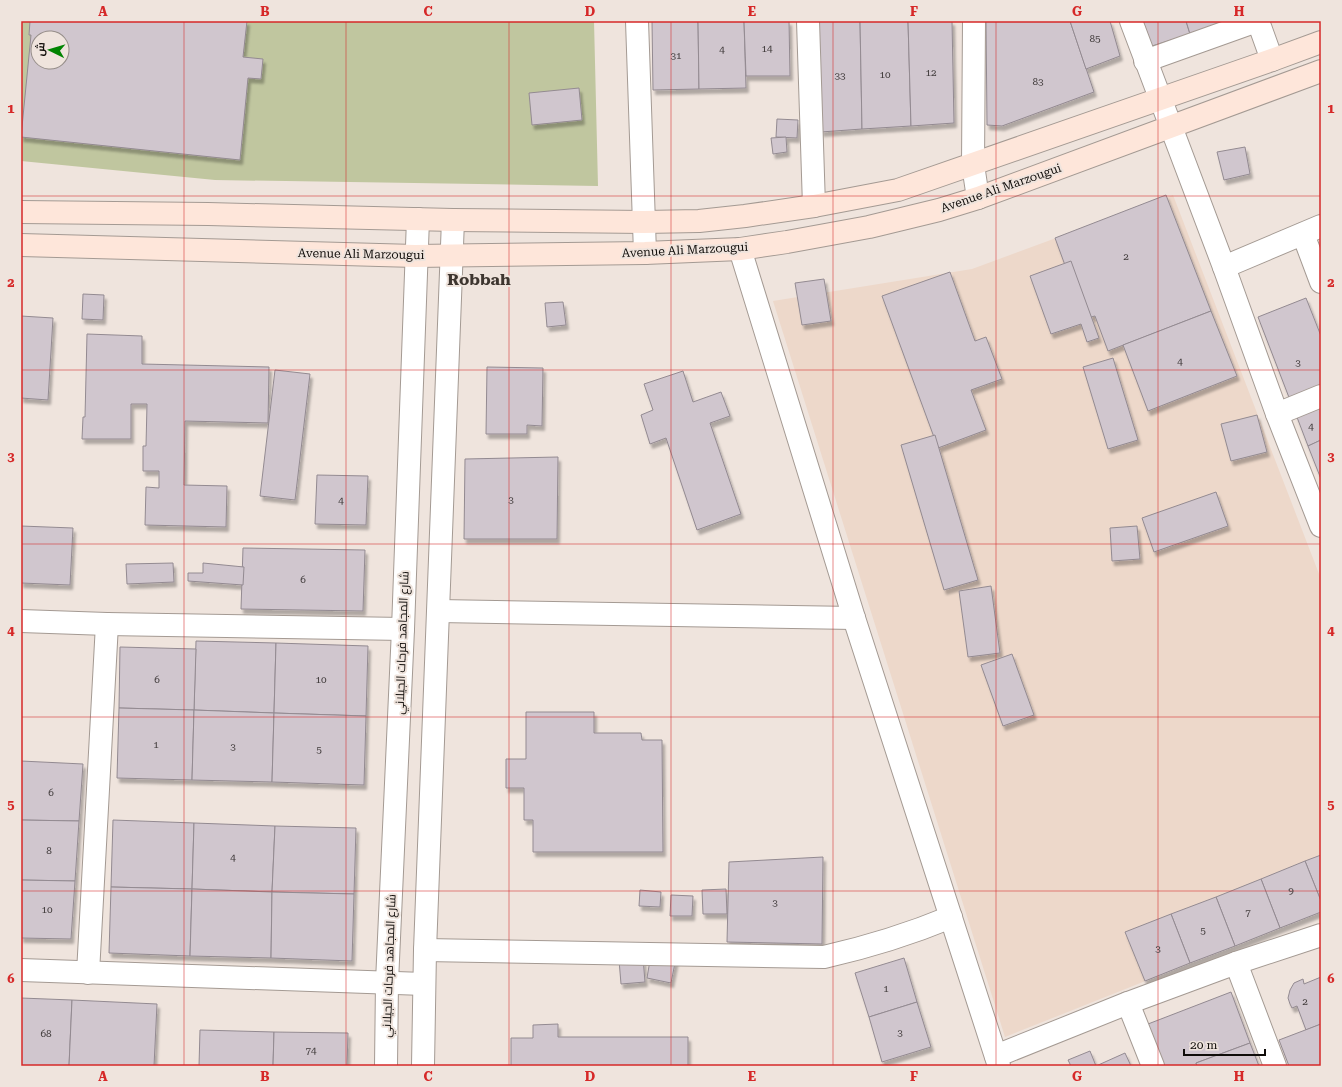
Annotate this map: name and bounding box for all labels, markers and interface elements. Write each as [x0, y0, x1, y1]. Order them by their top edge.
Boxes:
text: A [98, 4, 108, 19]
text: B [260, 4, 270, 19]
text: C [423, 4, 433, 19]
text: D [585, 4, 595, 19]
text: E [748, 4, 756, 19]
text: F [910, 4, 918, 19]
text: G [1072, 4, 1082, 19]
text: H [1234, 4, 1245, 19]
north arrow [30, 30, 70, 70]
house number: 85 [1089, 33, 1101, 44]
text: ش [33, 42, 48, 57]
house number: 14 [761, 43, 773, 54]
house number: 4 [719, 44, 725, 55]
house number: 31 [670, 50, 682, 61]
house number: 12 [925, 67, 937, 78]
house number: 10 [879, 69, 891, 80]
house number: 33 [834, 70, 846, 81]
house number: 83 [1032, 76, 1044, 87]
text: 1 [7, 101, 15, 116]
text: 1 [1327, 101, 1335, 116]
street label: Avenue Ali Marzougui [939, 161, 1063, 215]
street label: Avenue Ali Marzougui [621, 240, 749, 260]
street label: Avenue Ali Marzougui [298, 246, 425, 262]
house number: 2 [1123, 251, 1129, 262]
district label: Robbah [447, 270, 511, 289]
text: 2 [7, 275, 15, 290]
text: 2 [1327, 275, 1335, 290]
house number: 4 [1177, 356, 1183, 367]
house number: 3 [1295, 357, 1301, 368]
house number: 4 [1308, 421, 1314, 432]
text: 3 [7, 449, 15, 464]
text: 3 [1327, 449, 1335, 464]
house number: 3 [508, 494, 514, 505]
house number: 4 [338, 495, 344, 506]
street label: شارع المجاهد فرحات الجيلاني [393, 571, 414, 715]
house number: 6 [300, 574, 306, 585]
text: 4 [7, 623, 15, 638]
text: 4 [1327, 623, 1335, 638]
house number: 6 [154, 674, 160, 685]
house number: 10 [315, 674, 327, 685]
house number: 1 [153, 739, 159, 750]
house number: 3 [230, 741, 236, 752]
house number: 5 [316, 744, 322, 755]
house number: 6 [48, 787, 54, 798]
text: 5 [7, 797, 15, 812]
text: 5 [1327, 797, 1335, 812]
house number: 8 [46, 845, 52, 856]
house number: 4 [230, 852, 236, 863]
house number: 9 [1288, 885, 1294, 896]
street label: شارع المجاهد فرحات الجيلاني [380, 894, 401, 1038]
house number: 3 [772, 897, 778, 908]
house number: 10 [41, 904, 53, 915]
house number: 7 [1245, 907, 1251, 918]
house number: 5 [1200, 925, 1206, 936]
house number: 3 [1155, 943, 1161, 954]
text: 6 [7, 971, 15, 986]
text: 6 [1327, 971, 1335, 986]
house number: 1 [883, 983, 889, 994]
house number: 2 [1302, 996, 1308, 1007]
house number: 3 [897, 1027, 903, 1038]
house number: 68 [40, 1028, 52, 1039]
scale bar [1184, 1031, 1265, 1057]
text: 20 m [1190, 1038, 1217, 1052]
house number: 74 [305, 1045, 317, 1056]
text: A [98, 1069, 108, 1084]
text: B [260, 1069, 270, 1084]
text: C [423, 1069, 433, 1084]
text: D [585, 1069, 595, 1084]
text: E [748, 1069, 756, 1084]
text: F [910, 1069, 918, 1084]
text: G [1072, 1069, 1082, 1084]
text: H [1234, 1069, 1245, 1084]

